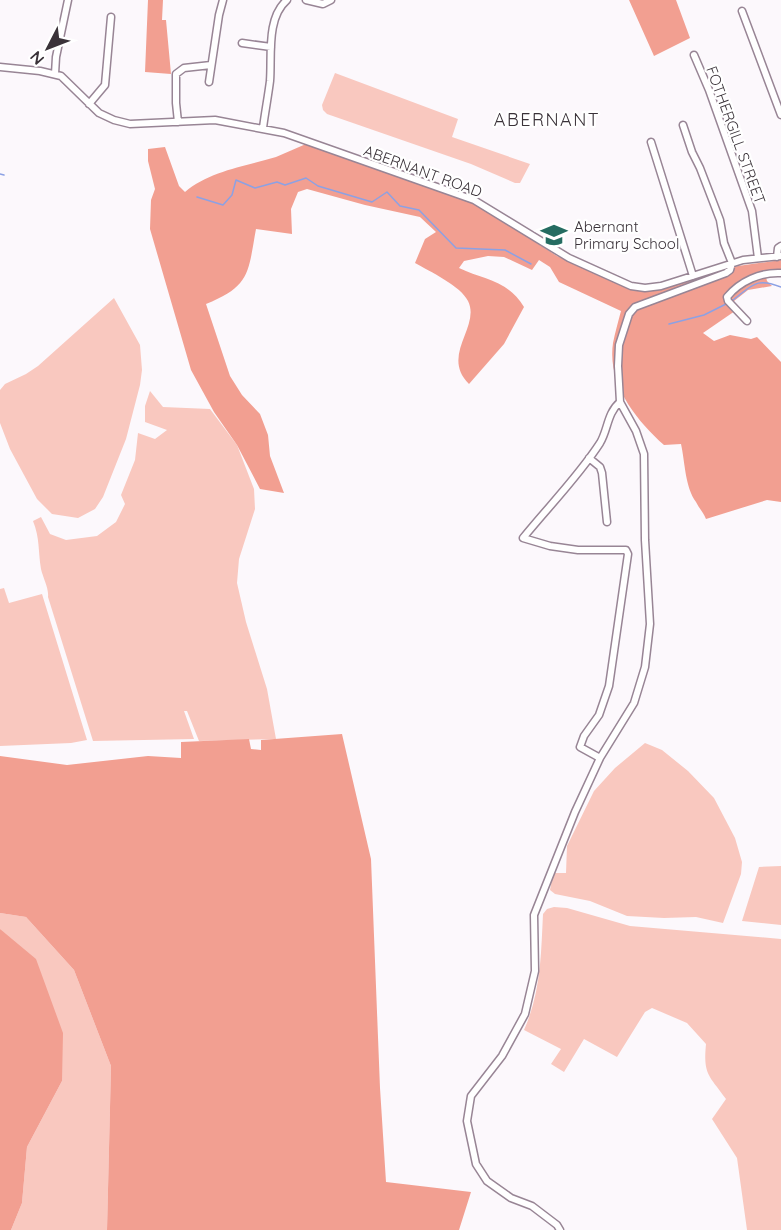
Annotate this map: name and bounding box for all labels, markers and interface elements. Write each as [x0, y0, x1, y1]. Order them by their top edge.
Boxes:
north arrow [18, 18, 78, 78]
text: N [25, 47, 48, 69]
street label: FOTHERGILL STREET [702, 63, 770, 207]
district label: ABERNANT [494, 108, 600, 131]
street label: ABERNANT ROAD [361, 141, 485, 201]
place label: Abernant Primary School [574, 217, 679, 253]
school or university icon: Abernant Primary School [539, 220, 569, 250]

